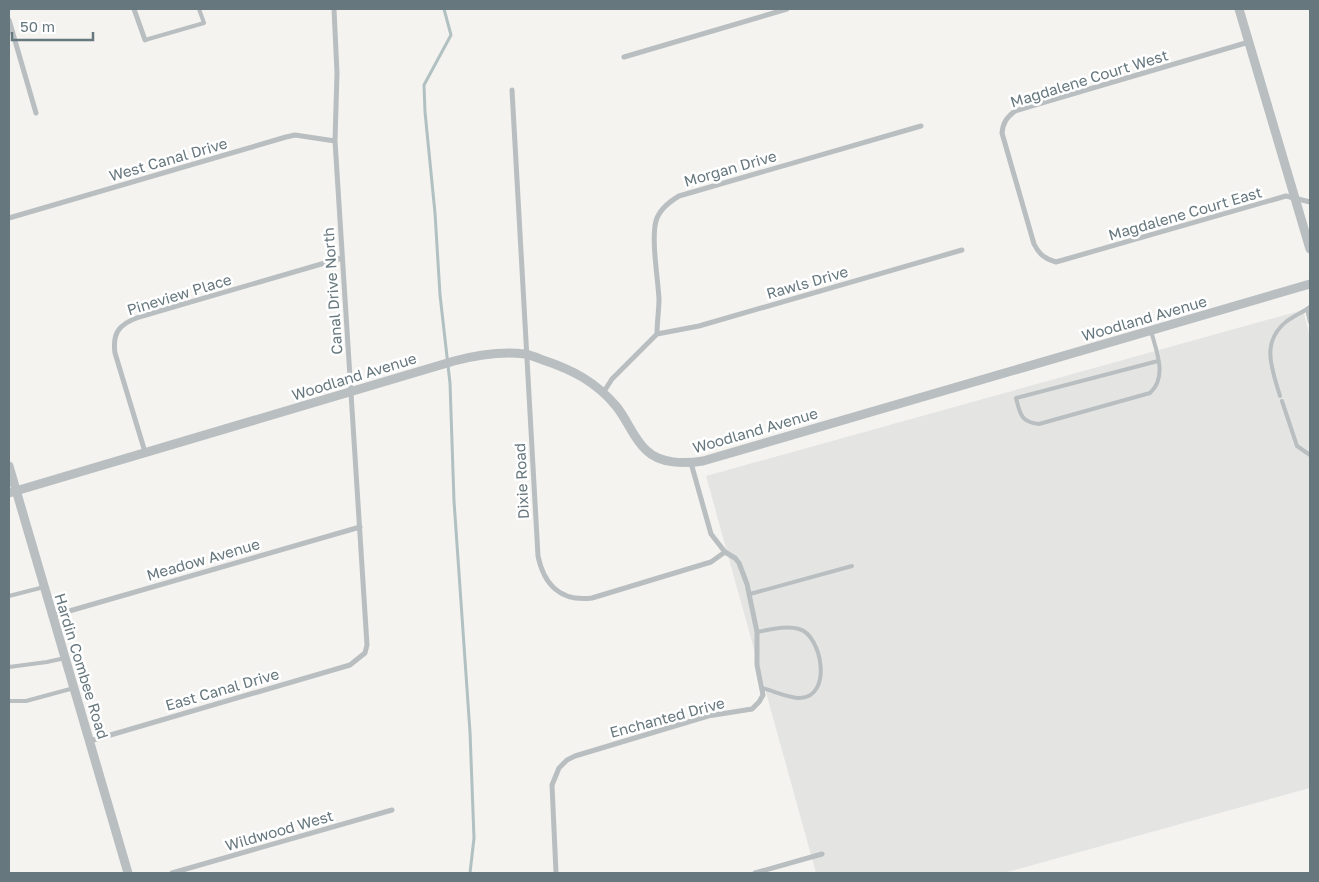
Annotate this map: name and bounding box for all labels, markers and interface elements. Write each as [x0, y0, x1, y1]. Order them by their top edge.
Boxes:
scale bar [12, 10, 94, 42]
text: 50 m [20, 17, 55, 35]
street label: Magdalene Court West [1008, 45, 1170, 111]
street label: West Canal Drive [107, 133, 230, 185]
street label: Morgan Drive [682, 146, 779, 190]
street label: Magdalene Court East [1106, 182, 1264, 244]
street label: Canal Drive North [319, 227, 345, 355]
street label: Rawls Drive [764, 262, 850, 302]
street label: Pineview Place [125, 269, 234, 318]
street label: Woodland Avenue [1079, 291, 1209, 344]
street label: Woodland Avenue [289, 348, 419, 404]
street label: Woodland Avenue [690, 403, 820, 456]
street label: Dixie Road [510, 443, 532, 519]
street label: Meadow Avenue [144, 534, 262, 584]
street label: Hardin Combee Road [51, 591, 113, 741]
street label: East Canal Drive [163, 664, 281, 714]
street label: Enchanted Drive [608, 693, 727, 741]
street label: Wildwood West [223, 806, 335, 854]

